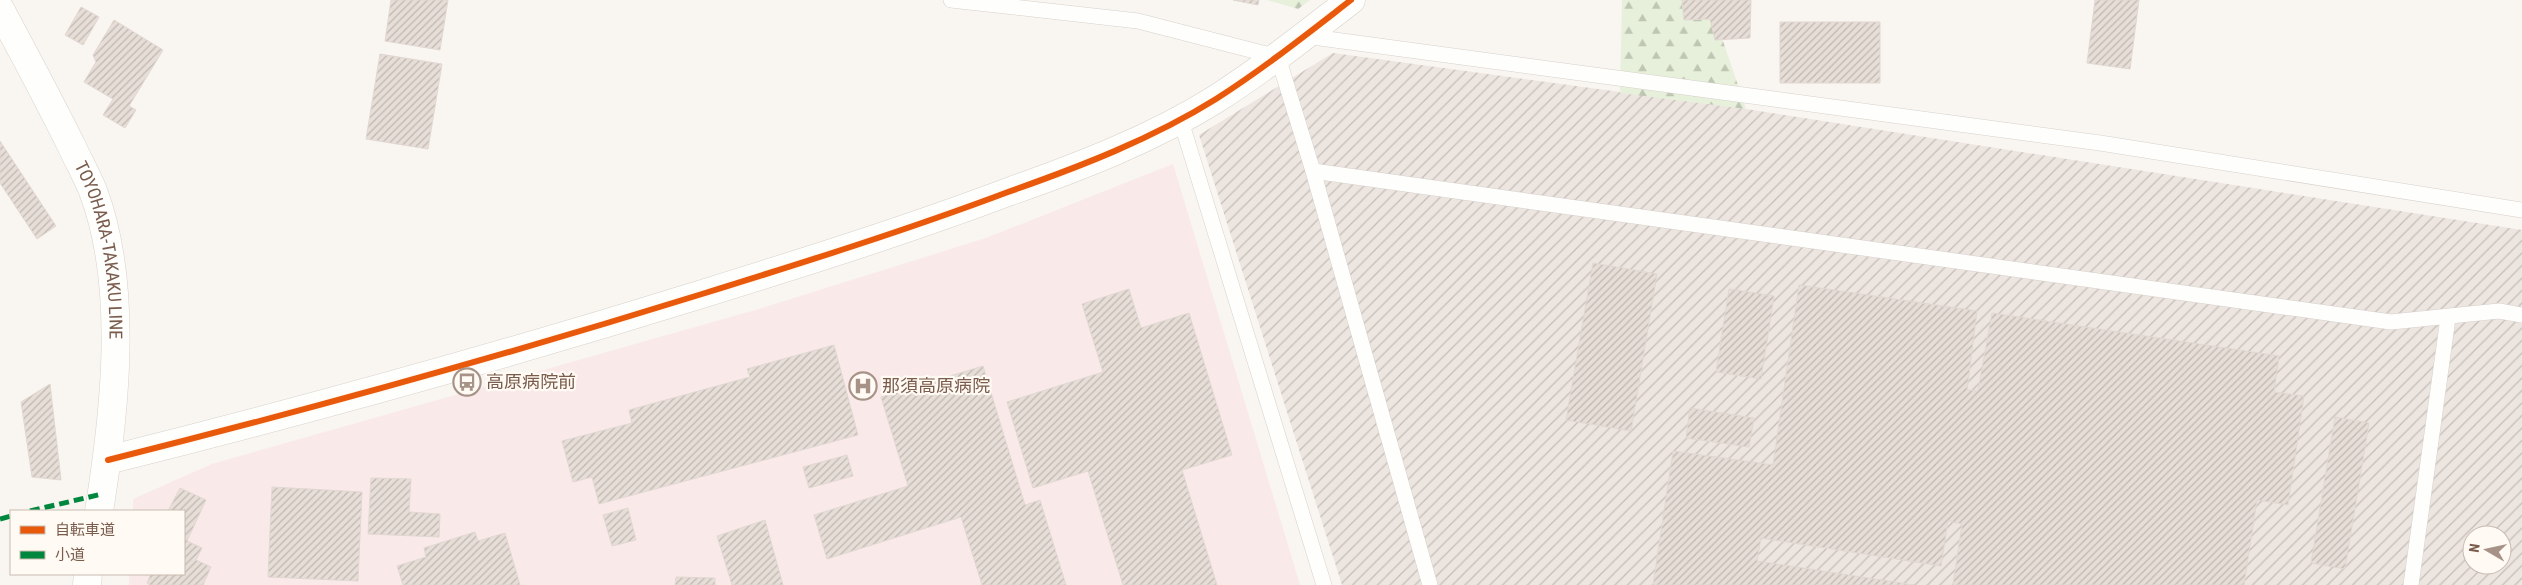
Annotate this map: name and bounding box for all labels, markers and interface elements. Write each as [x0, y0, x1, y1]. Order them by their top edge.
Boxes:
street label: TOYOHARA-TAKAKU LINE [71, 158, 127, 339]
bus stop icon: 高原病院前 [452, 367, 482, 397]
place label: 高原病院前 [486, 371, 576, 392]
hospital icon: 那須高原病院 [848, 371, 878, 401]
place label: 那須高原病院 [882, 375, 990, 396]
legend [10, 510, 185, 575]
text: 自転車道 [55, 521, 115, 539]
north arrow [2462, 525, 2512, 575]
text: N [2466, 542, 2483, 553]
text: 小道 [55, 546, 85, 564]

